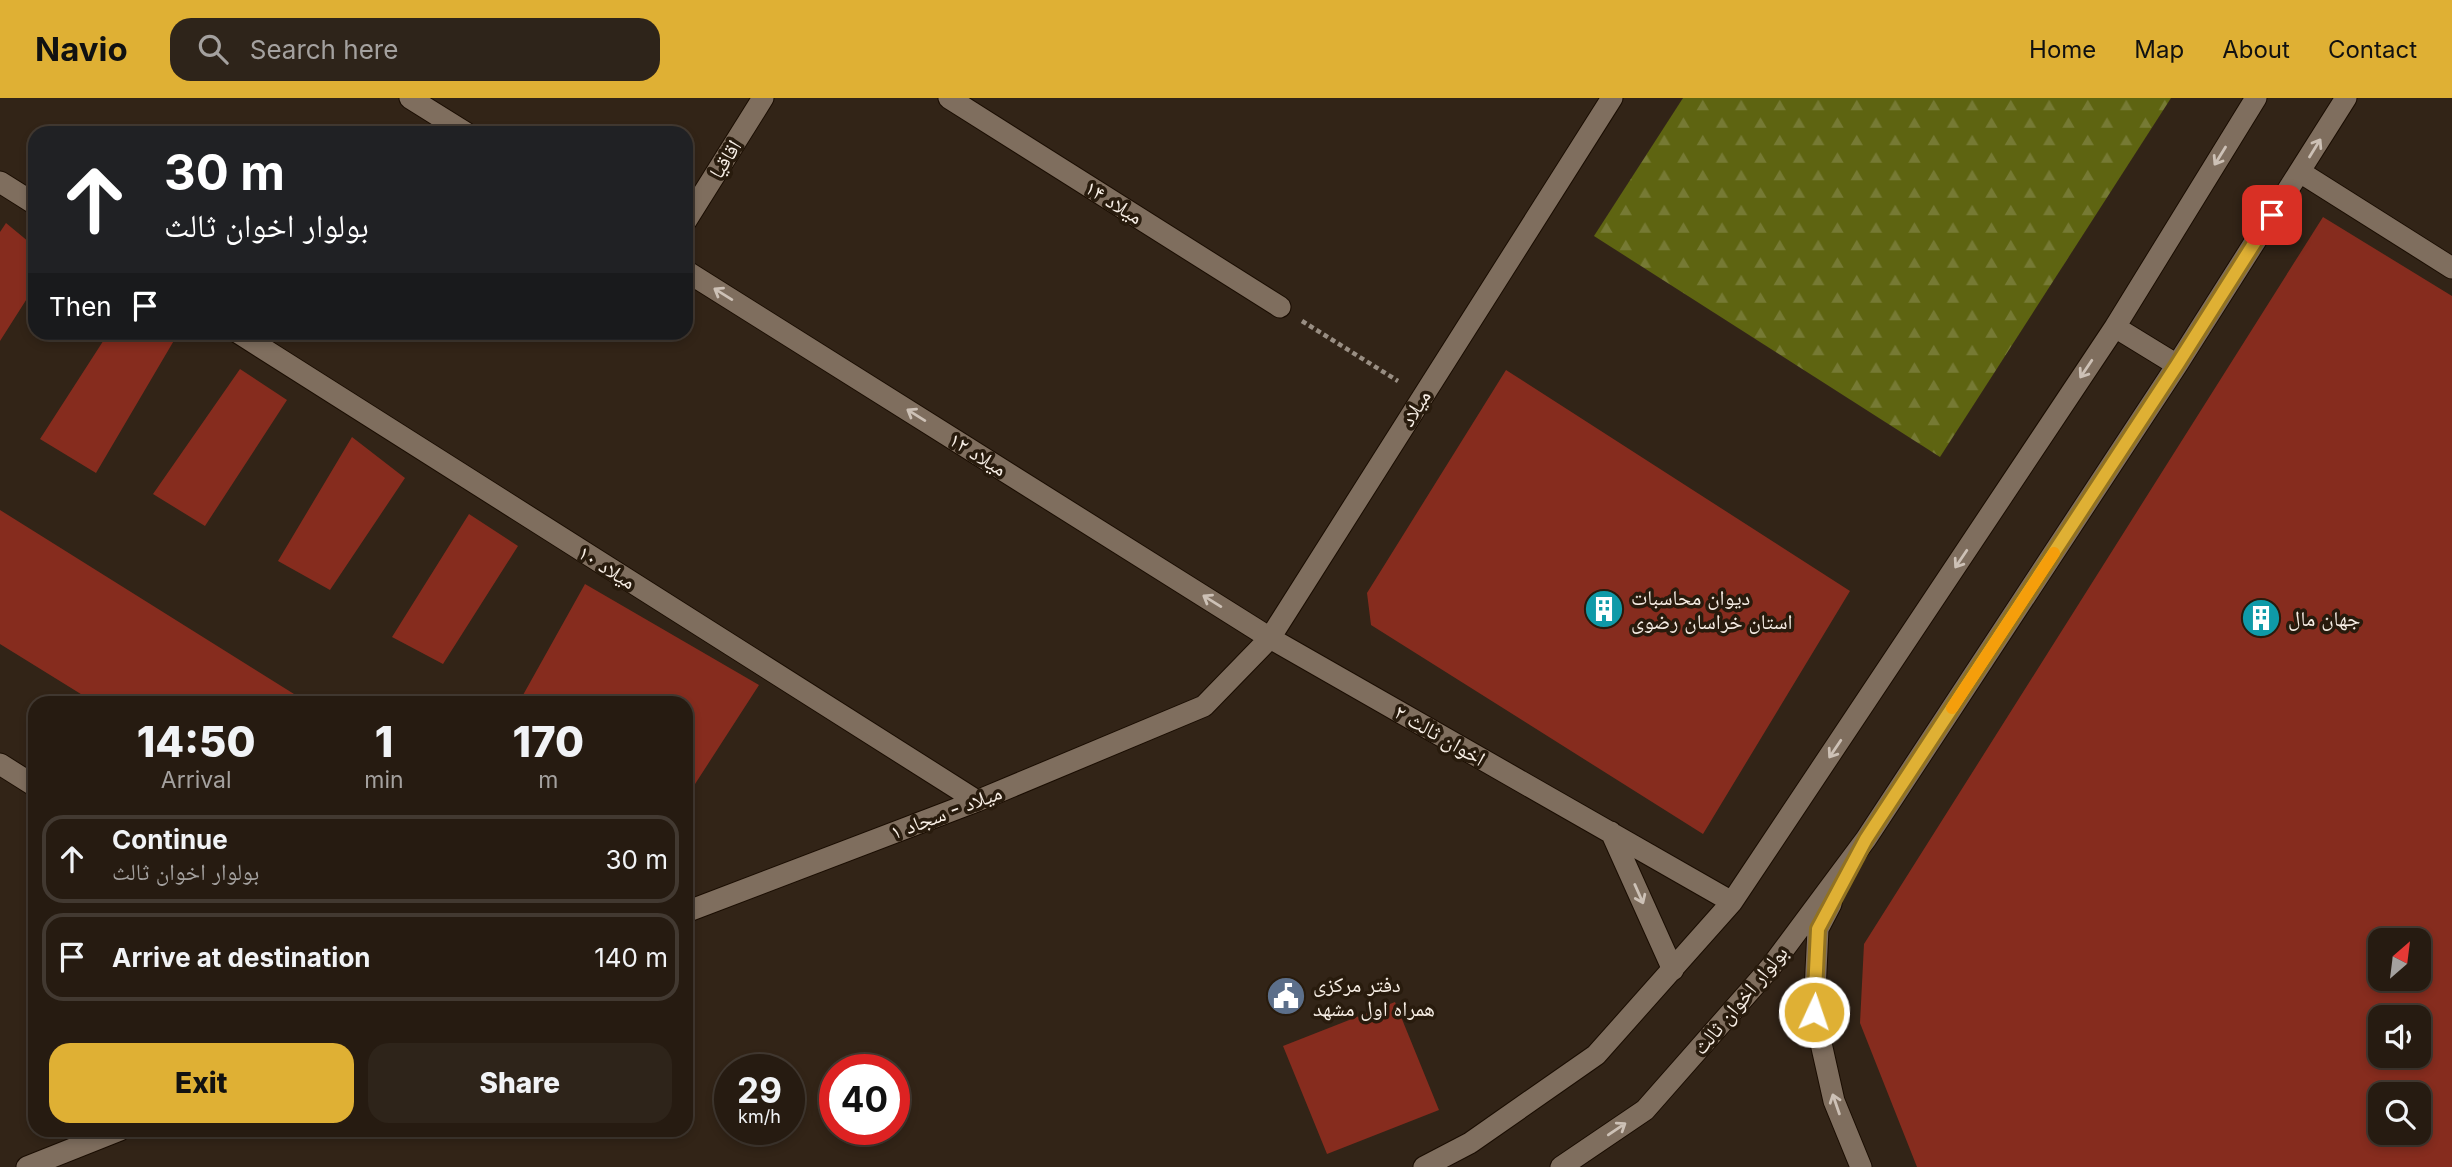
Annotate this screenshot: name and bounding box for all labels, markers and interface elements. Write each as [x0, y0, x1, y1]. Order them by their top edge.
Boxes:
search box [170, 18, 660, 81]
text: Navio [35, 29, 128, 69]
icon: search [194, 30, 232, 68]
text: Search here [250, 34, 398, 65]
text: Home [2029, 35, 2096, 64]
text: Map [2134, 35, 2184, 64]
text: About [2222, 35, 2290, 64]
text: Contact [2328, 35, 2417, 64]
street label: اقاقیا [704, 135, 746, 183]
one-way arrow [2308, 138, 2322, 158]
text: 30 m [164, 143, 285, 202]
one-way arrow [2213, 146, 2228, 165]
icon: ahead [49, 154, 140, 245]
street label: میلاد ۱۴ [1080, 175, 1148, 229]
pin [2242, 185, 2302, 245]
icon: arrive [2253, 196, 2291, 234]
text: بولوار اخوان ثالث [164, 206, 369, 245]
icon: arrive [126, 287, 164, 325]
one-way arrow [713, 287, 733, 301]
text: Then [49, 291, 112, 322]
one-way arrow [2079, 359, 2093, 379]
street label: میلاد [1394, 385, 1436, 431]
one-way arrow [906, 408, 926, 422]
street label: میلاد ۱۲ [944, 427, 1012, 481]
street label: میلاد ۱۰ [573, 540, 641, 594]
one-way arrow [1953, 549, 1968, 568]
place label: دیوان محاسبات استان خراسان رضوی [1631, 585, 1793, 634]
building icon: دیوان محاسبات استان خراسان رضوی [1583, 588, 1625, 630]
one-way arrow [1203, 594, 1222, 609]
building icon: جهان مال [2240, 597, 2282, 639]
place label: جهان مال [2288, 606, 2360, 631]
street label: اخوان ثالث ۲ [1390, 699, 1490, 771]
text: 14:50 [137, 716, 256, 767]
text: 1 [375, 716, 393, 767]
text: 170 [513, 716, 584, 767]
one-way arrow [1828, 738, 1842, 758]
text: Arrival [161, 766, 232, 794]
text: min [364, 766, 404, 794]
text: m [538, 766, 558, 794]
street label: میلاد - سجاد ۱ [887, 779, 1005, 845]
text: Continue [112, 824, 228, 855]
icon: ahead [53, 840, 91, 878]
text: 30 m [605, 844, 668, 875]
text: بولوار اخوان ثالث [112, 858, 259, 886]
one-way arrow [1633, 883, 1646, 904]
north arrow [2368, 928, 2431, 990]
map controls [2368, 928, 2431, 1145]
icon: arrive [53, 938, 91, 976]
street label: بولوار اخوان ثالث [1687, 940, 1793, 1060]
text: Arrive at destination [112, 942, 371, 973]
text: 140 m [594, 942, 668, 973]
place label: دفتر مرکزی همراه اول مشهد [1313, 972, 1435, 1021]
public building icon: دفتر مرکزی همراه اول مشهد [1265, 975, 1307, 1017]
position arrow [1777, 975, 1851, 1049]
button: sound [2368, 1005, 2431, 1068]
button: Exit [49, 1043, 354, 1123]
button: Share [368, 1043, 672, 1123]
speed limit sign: 40 [819, 1054, 910, 1145]
text: 29 [737, 1069, 782, 1111]
button: search [2368, 1082, 2431, 1145]
one-way arrow [1828, 1093, 1841, 1115]
text: km/h [738, 1106, 781, 1127]
one-way arrow [1607, 1122, 1627, 1136]

